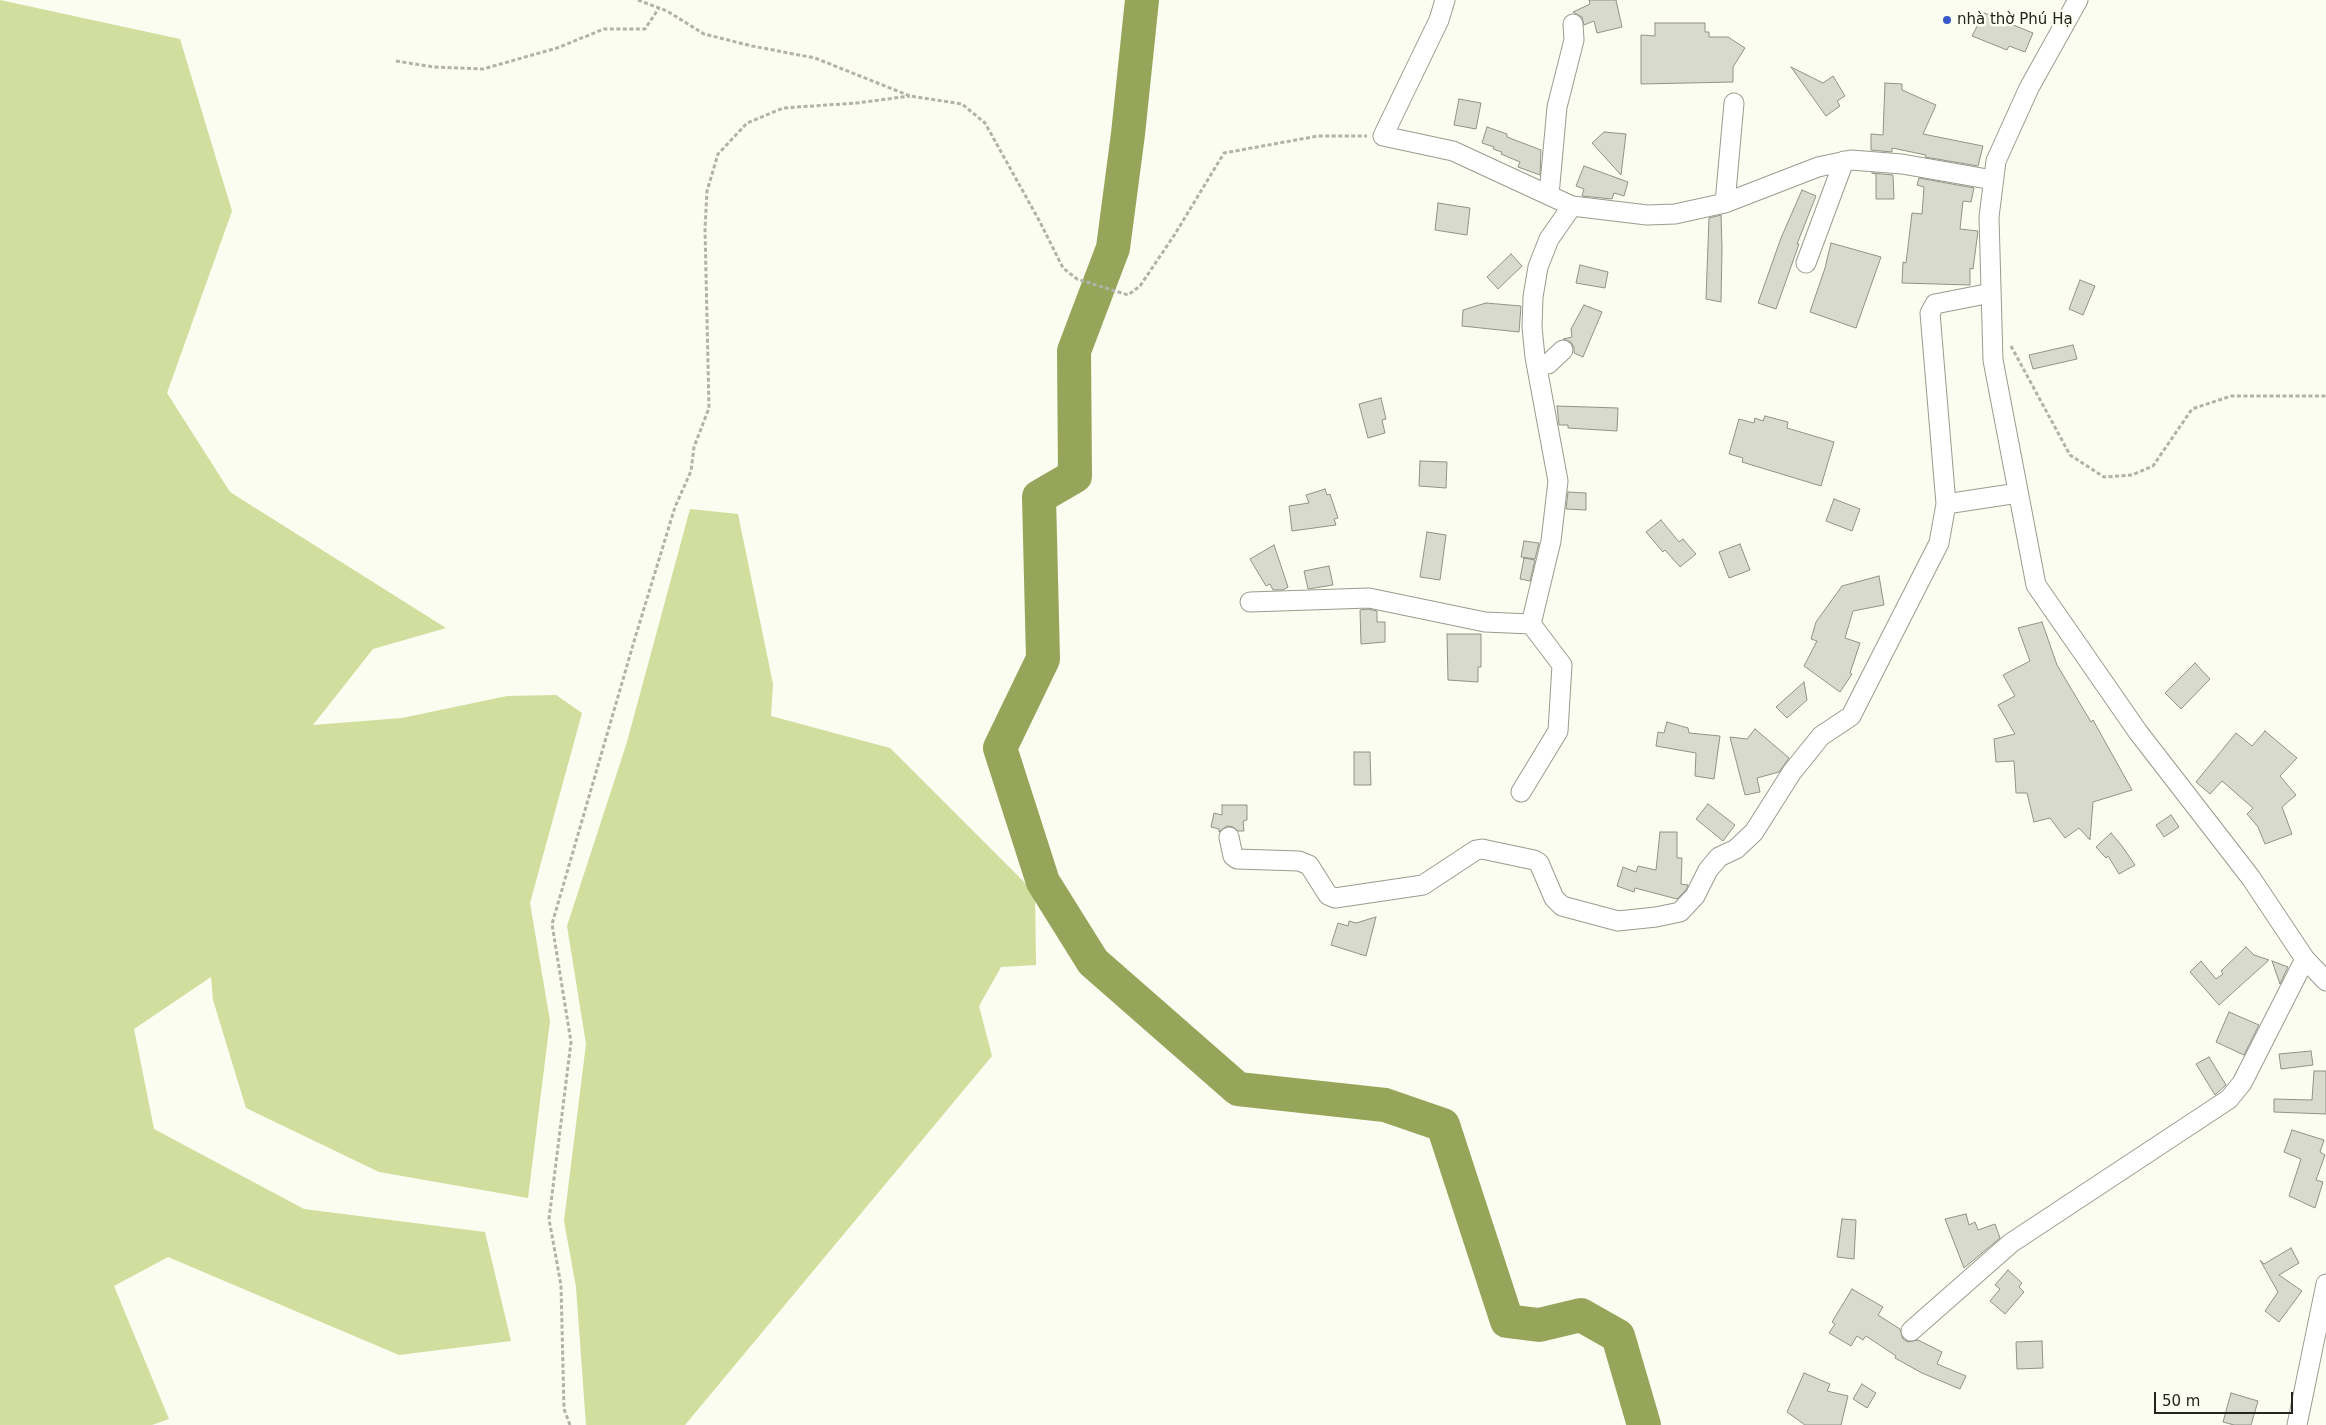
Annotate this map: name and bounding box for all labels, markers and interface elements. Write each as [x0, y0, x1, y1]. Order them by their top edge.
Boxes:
place label: nhà thờ Phú Hạ [1957, 11, 2073, 29]
marker: nhà thờ Phú Hạ [1941, 14, 1953, 26]
scale bar [2156, 1382, 2295, 1414]
text: 50 m [2162, 1392, 2200, 1410]

